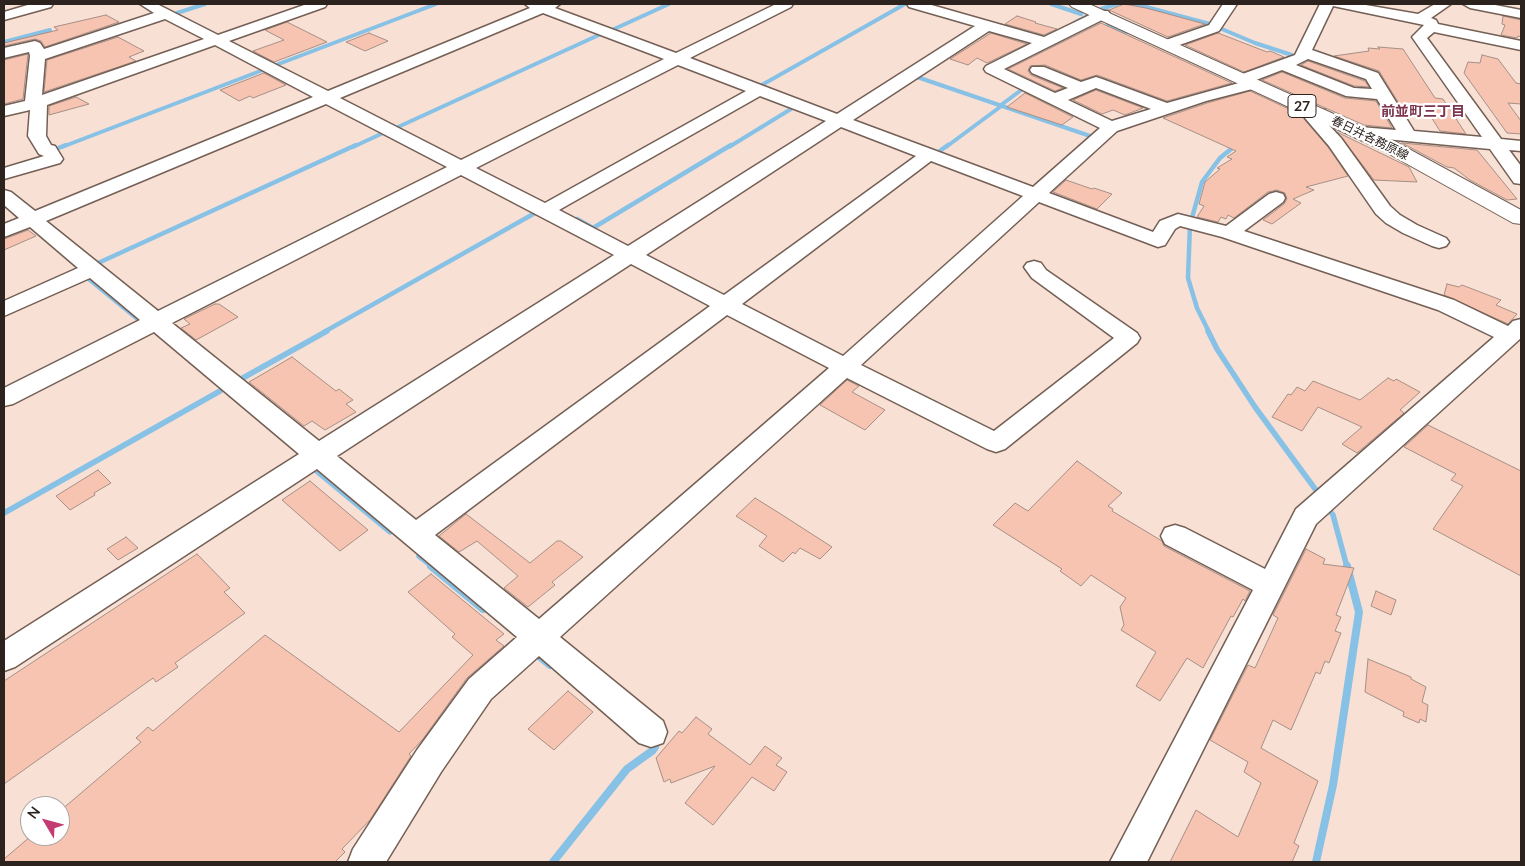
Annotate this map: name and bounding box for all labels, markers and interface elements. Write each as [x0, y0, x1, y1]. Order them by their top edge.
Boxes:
road number: 27 [1288, 94, 1316, 118]
district label: 前並町三丁目 [1381, 103, 1465, 119]
street label: 春日井各務原線 [1329, 113, 1411, 163]
north arrow [20, 796, 70, 846]
text: N [23, 803, 43, 822]

